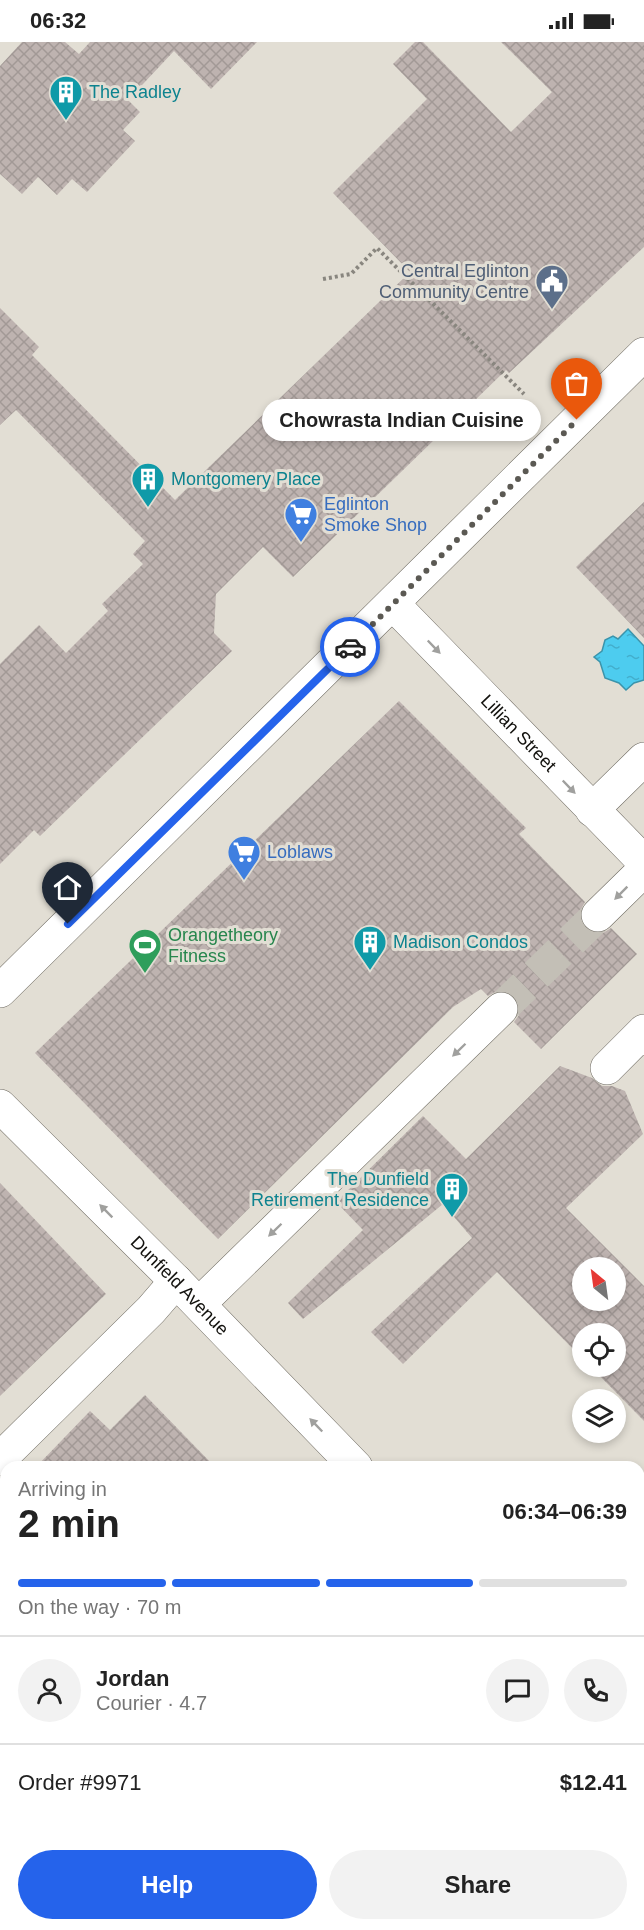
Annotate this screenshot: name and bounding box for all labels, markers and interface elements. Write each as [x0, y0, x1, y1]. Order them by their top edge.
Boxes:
text: 06:32 [30, 8, 86, 33]
building icon: The Radley [48, 74, 84, 121]
place label: The Radley [89, 82, 181, 102]
place label: Central Eglinton Community Centre [379, 261, 529, 302]
public building icon: Central Eglinton Community Centre [534, 263, 570, 310]
pin [551, 358, 602, 420]
icon: bag [560, 367, 593, 400]
callout: Chowrasta Indian Cuisine [262, 399, 541, 441]
text: Chowrasta Indian Cuisine [279, 409, 524, 431]
building icon: Montgomery Place [130, 461, 166, 508]
place label: Montgomery Place [171, 469, 321, 489]
place label: Eglinton Smoke Shop [324, 494, 427, 535]
supermarket icon: Eglinton Smoke Shop [283, 496, 319, 543]
courier [320, 617, 380, 677]
icon: car [334, 631, 367, 664]
one-way arrow [426, 639, 440, 653]
street label: Lillian Street [477, 691, 560, 776]
one-way arrow [562, 779, 576, 794]
supermarket icon: Loblaws [226, 834, 262, 881]
place label: Loblaws [267, 842, 333, 862]
pin [42, 862, 93, 924]
icon: home [51, 871, 84, 904]
one-way arrow [615, 885, 629, 899]
building icon: Madison Condos [352, 924, 388, 971]
place label: Orangetheory Fitness [168, 925, 278, 966]
sports icon: Orangetheory Fitness [127, 927, 163, 974]
place label: Madison Condos [393, 932, 528, 952]
one-way arrow [452, 1043, 467, 1057]
place label: The Dunfield Retirement Residence [251, 1169, 429, 1210]
building icon: The Dunfield Retirement Residence [434, 1171, 470, 1218]
one-way arrow [99, 1204, 113, 1218]
one-way arrow [268, 1223, 282, 1237]
street label: Dunfield Avenue [127, 1232, 233, 1339]
north arrow [572, 1257, 626, 1311]
map controls [572, 1257, 626, 1443]
button: locate [572, 1323, 626, 1377]
button: layers [572, 1389, 626, 1443]
one-way arrow [309, 1418, 323, 1432]
text: Arriving in [18, 1478, 107, 1500]
text: 06:34–06:39 [502, 1499, 627, 1524]
text: 2 min [18, 1502, 120, 1545]
text: On the way · 70 m [18, 1596, 181, 1618]
button: person [18, 1659, 81, 1722]
button: chat [486, 1659, 549, 1722]
button: phone [564, 1659, 627, 1722]
text: Jordan [96, 1666, 169, 1691]
text: Courier · 4.7 [96, 1692, 207, 1714]
text: Order #9971 [18, 1770, 142, 1795]
text: $12.41 [560, 1770, 627, 1795]
button: Help [18, 1850, 317, 1919]
button: Share [329, 1850, 627, 1919]

